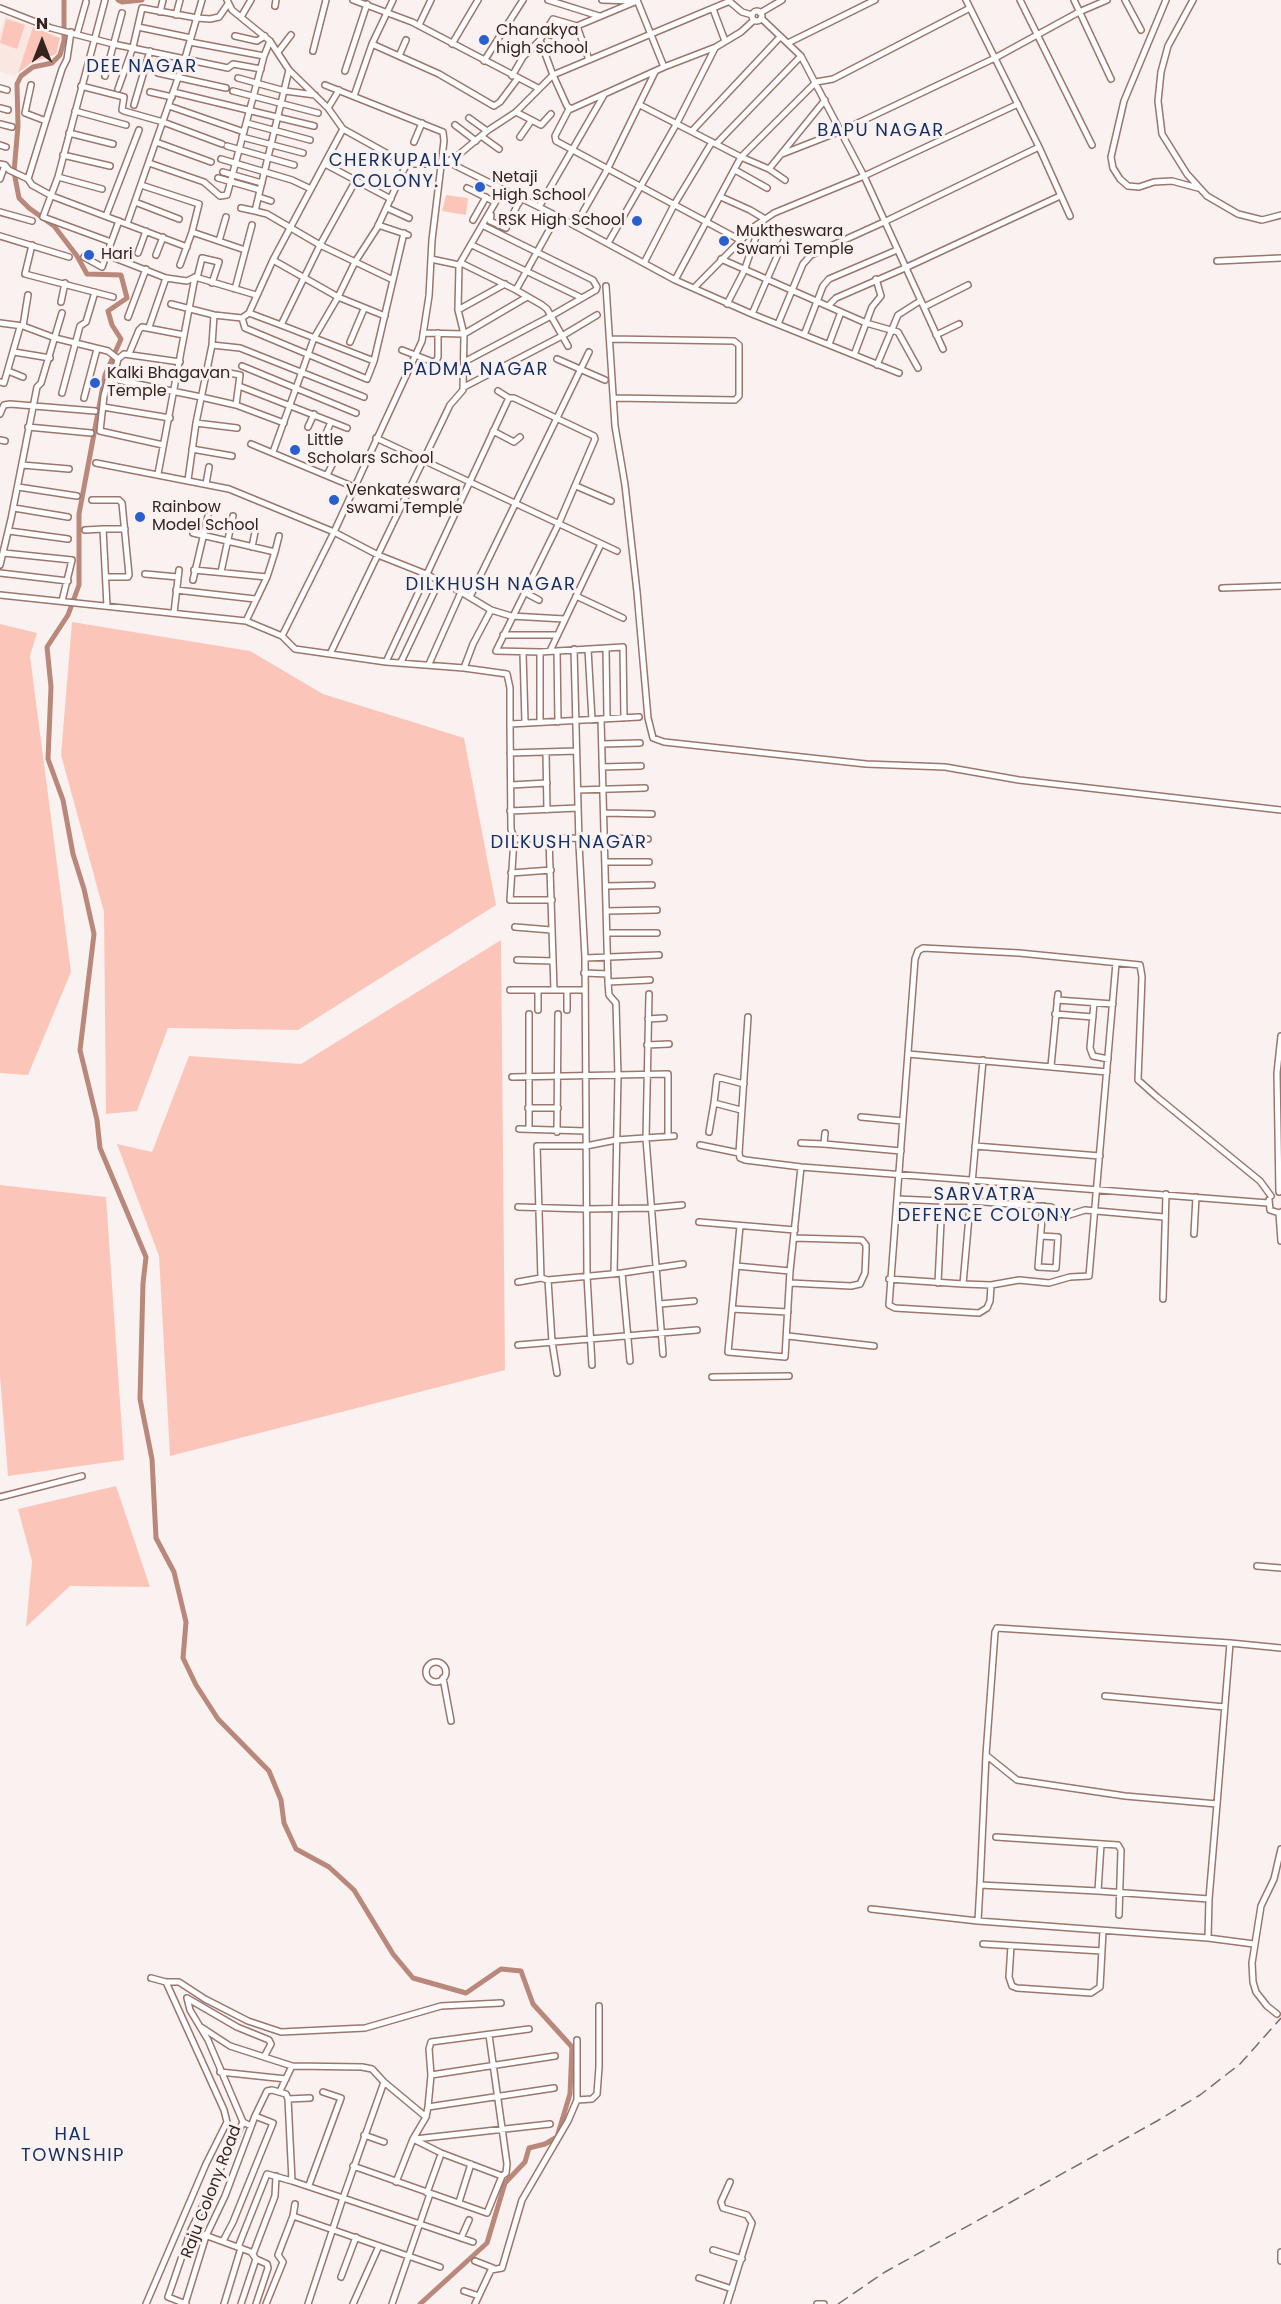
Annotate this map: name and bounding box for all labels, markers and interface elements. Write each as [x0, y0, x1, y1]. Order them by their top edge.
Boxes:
north arrow [12, 12, 72, 72]
text: N [36, 12, 48, 35]
place label: Chanakya high school [496, 21, 588, 59]
marker: Chanakya high school [477, 33, 491, 47]
district label: DEE NAGAR [86, 56, 198, 78]
district label: BAPU NAGAR [817, 120, 945, 142]
district label: CHERKUPALLY COLONY. [329, 150, 463, 192]
place label: Netaji High School [492, 168, 586, 206]
marker: Netaji High School [473, 180, 487, 194]
place label: RSK High School [498, 211, 625, 231]
marker: RSK High School [630, 214, 644, 228]
place label: Muktheswara Swami Temple [736, 222, 854, 260]
marker: Muktheswara Swami Temple [717, 234, 731, 248]
place label: Hari [101, 245, 133, 265]
marker: Hari [82, 248, 96, 262]
district label: PADMA NAGAR [403, 359, 549, 381]
place label: Kalki Bhagavan Temple [107, 364, 230, 402]
marker: Kalki Bhagavan Temple [88, 376, 102, 390]
place label: Little Scholars School [307, 431, 434, 469]
marker: Little Scholars School [288, 443, 302, 457]
place label: Venkateswara swami Temple [346, 481, 463, 519]
marker: Venkateswara swami Temple [327, 493, 341, 507]
place label: Rainbow Model School [152, 498, 259, 536]
marker: Rainbow Model School [133, 510, 147, 524]
district label: DILKHUSH NAGAR [405, 574, 577, 596]
district label: DILKUSH NAGAR [490, 832, 648, 854]
district label: SARVATRA DEFENCE COLONY [898, 1184, 1072, 1226]
street label: Raju Colony Road [178, 2123, 246, 2261]
district label: HAL TOWNSHIP [21, 2124, 125, 2166]

